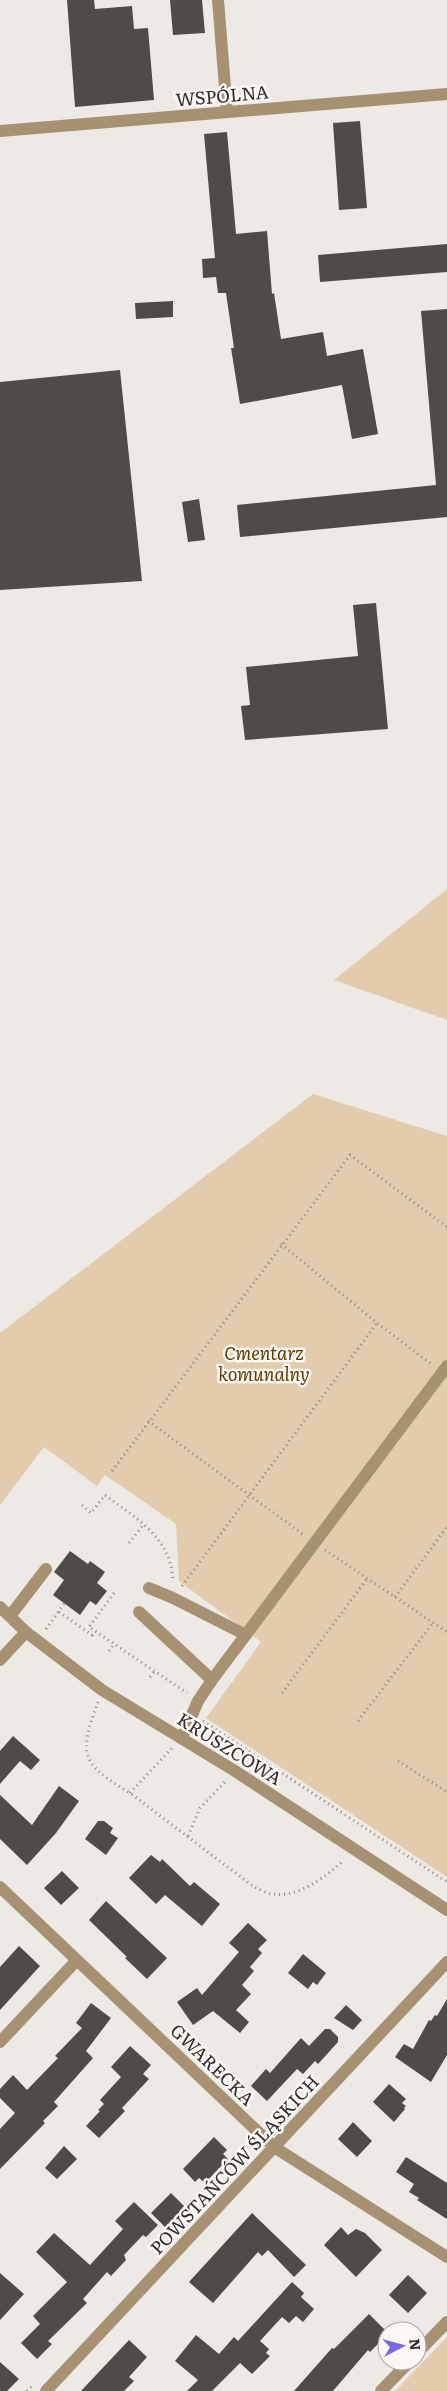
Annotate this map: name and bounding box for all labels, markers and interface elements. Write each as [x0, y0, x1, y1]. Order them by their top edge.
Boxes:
street label: WSPÓLNA [174, 77, 270, 113]
park label: Cmentarz komunalny [218, 1339, 310, 1387]
street label: KRUSZCOWA [172, 1705, 288, 1791]
street label: GWARECKA [165, 2017, 261, 2111]
street label: POWSTAŃCÓW ŚLĄSKICH [143, 2068, 325, 2260]
north arrow [377, 2321, 427, 2371]
text: N [405, 2338, 427, 2352]

